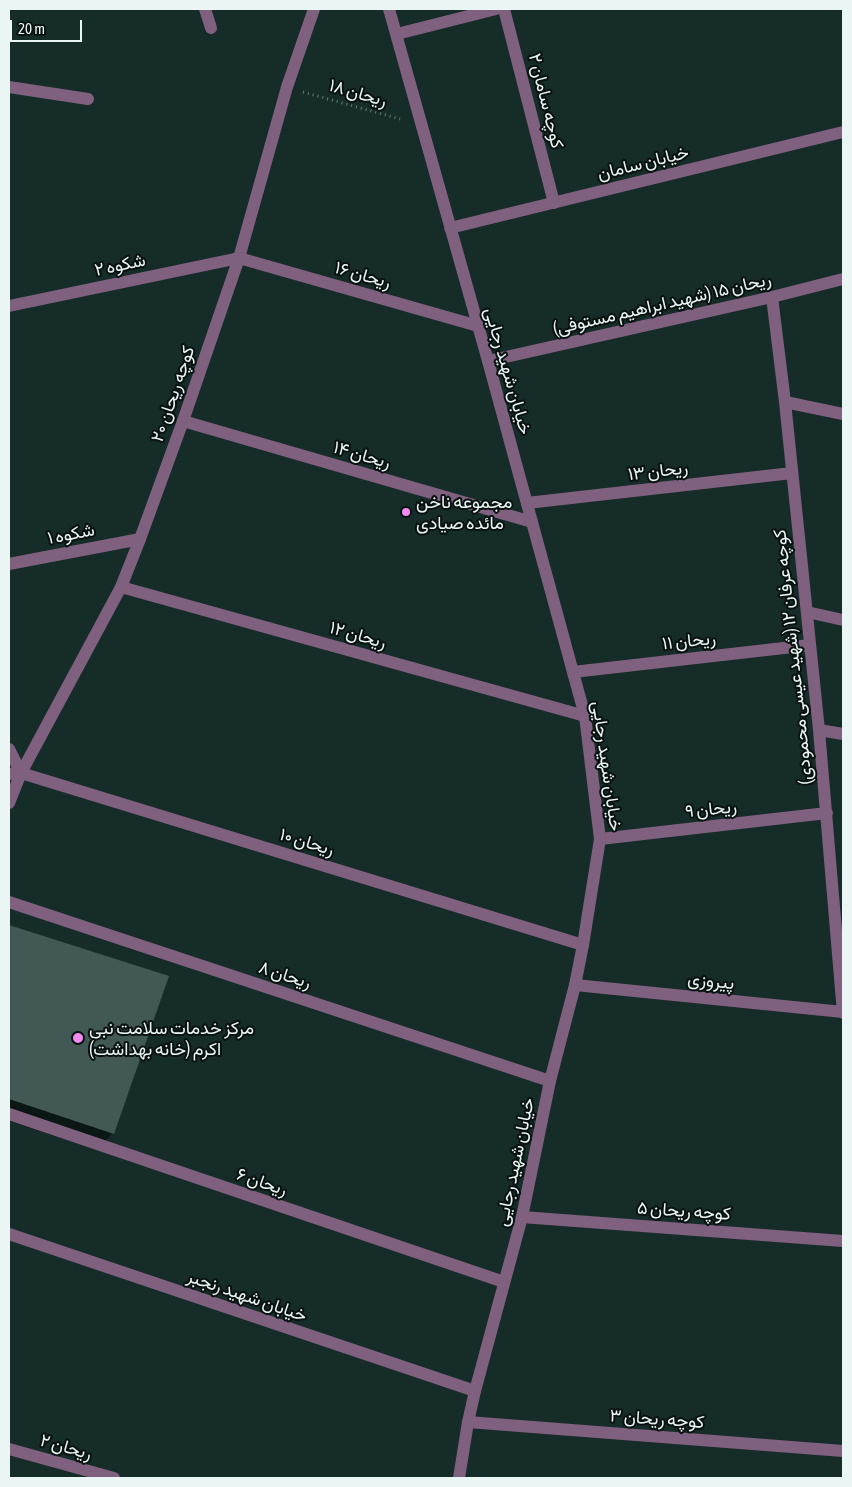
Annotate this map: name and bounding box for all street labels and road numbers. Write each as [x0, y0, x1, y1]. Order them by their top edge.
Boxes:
street label: کوچه سامان ۲ [524, 51, 568, 151]
street label: ریحان ۱۸ [327, 74, 389, 112]
street label: خیابان سامان [595, 141, 691, 185]
street label: شکوه ۲ [92, 249, 148, 281]
street label: ریحان ۱۶ [332, 257, 394, 293]
street label: ریحان ۱۵ (شهید ابراهیم مستوفی) [551, 268, 773, 340]
street label: خیابان شهید رجایی [480, 305, 536, 437]
street label: کوچه ریحان ۲۰ [146, 343, 200, 445]
street label: ریحان ۱۴ [331, 437, 393, 473]
street label: ریحان ۱۳ [627, 457, 689, 485]
street label: شکوه ۱ [46, 519, 96, 549]
street label: کوچه عرفان ۱۲ (شهید عیسی محمودی) [769, 528, 817, 786]
street label: ریحان ۱۲ [327, 617, 389, 653]
street label: ریحان ۱۱ [661, 627, 717, 655]
street label: خیابان شهید رجایی [587, 700, 627, 832]
street label: ریحان ۹ [684, 796, 738, 822]
street label: ریحان ۱۰ [277, 823, 337, 861]
street label: ریحان ۸ [256, 956, 314, 994]
street label: پیروزی [687, 968, 735, 994]
street label: خیابان شهید رجایی [491, 1096, 539, 1228]
street label: ریحان ۶ [234, 1163, 290, 1201]
street label: کوچه ریحان ۵ [636, 1197, 732, 1225]
street label: خیابان شهید رنجبر [184, 1265, 310, 1327]
street label: کوچه ریحان ۳ [609, 1405, 705, 1433]
street label: ریحان ۲ [38, 1429, 94, 1465]

